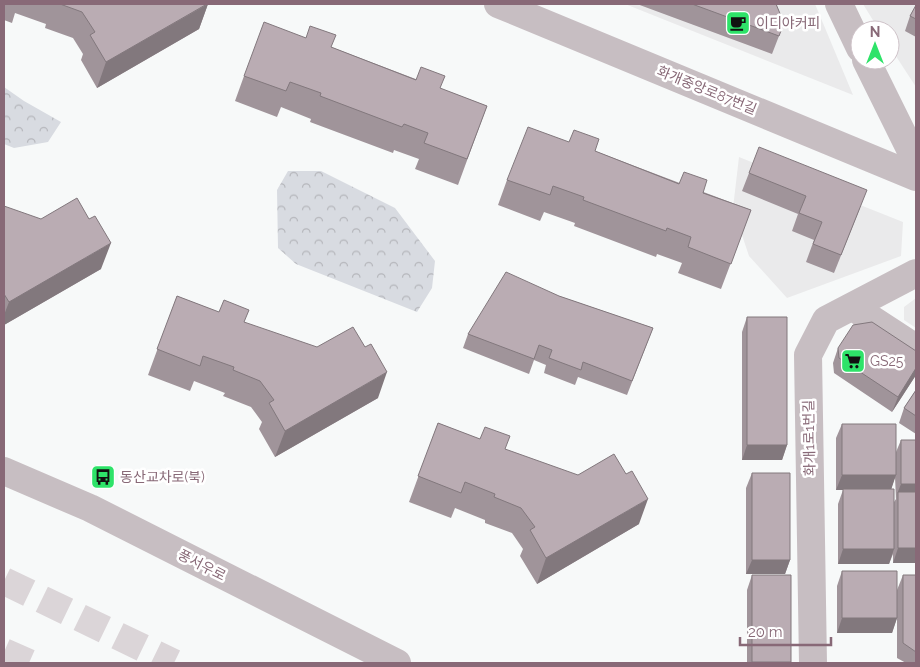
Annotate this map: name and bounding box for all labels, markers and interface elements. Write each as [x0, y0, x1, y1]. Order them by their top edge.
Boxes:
cafe icon: 이디야커피 [725, 10, 751, 36]
place label: 이디야커피 [756, 15, 820, 31]
north arrow [850, 20, 900, 70]
text: N [870, 24, 880, 40]
street label: 화개중앙로87번길 [655, 63, 759, 117]
supermarket icon: GS25 [840, 348, 866, 374]
place label: GS25 [870, 353, 904, 369]
street label: 화개1로1번길 [800, 400, 818, 476]
bus stop icon: 동산교차로(북) [90, 464, 116, 490]
place label: 동산교차로(북) [120, 469, 205, 485]
street label: 풍서우로 [175, 546, 229, 584]
scale bar [740, 614, 831, 646]
text: 20 m [748, 623, 783, 641]

